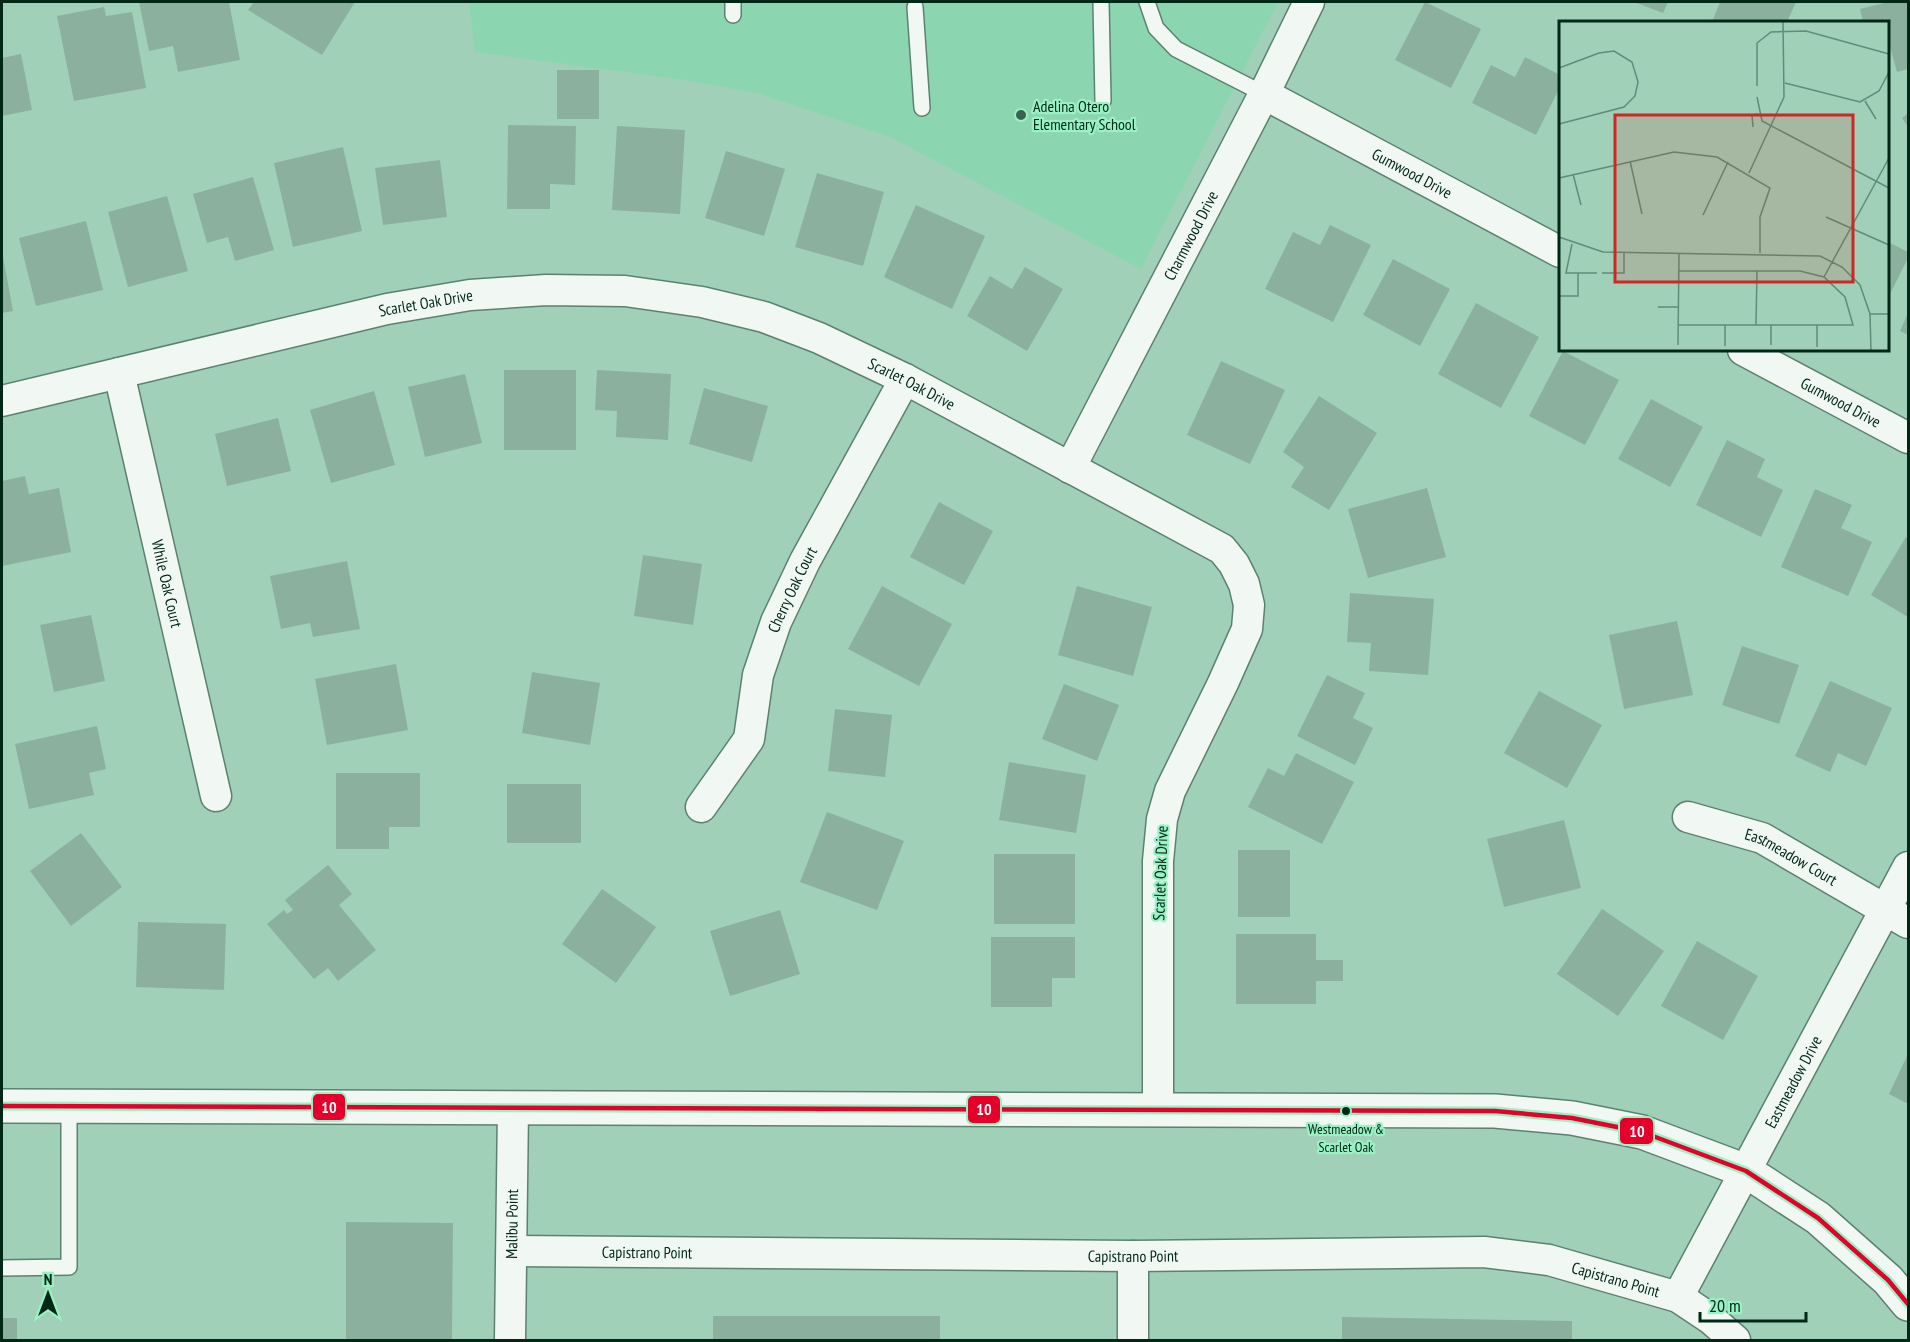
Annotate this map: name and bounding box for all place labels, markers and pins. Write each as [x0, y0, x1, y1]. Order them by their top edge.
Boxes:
place label: Adelina Otero Elementary School [1033, 96, 1136, 134]
marker: Adelina Otero Elementary School [1014, 108, 1028, 122]
marker: Westmeadow & Scarlet Oak [1340, 1105, 1352, 1117]
place label: Westmeadow & Scarlet Oak [1308, 1120, 1384, 1156]

